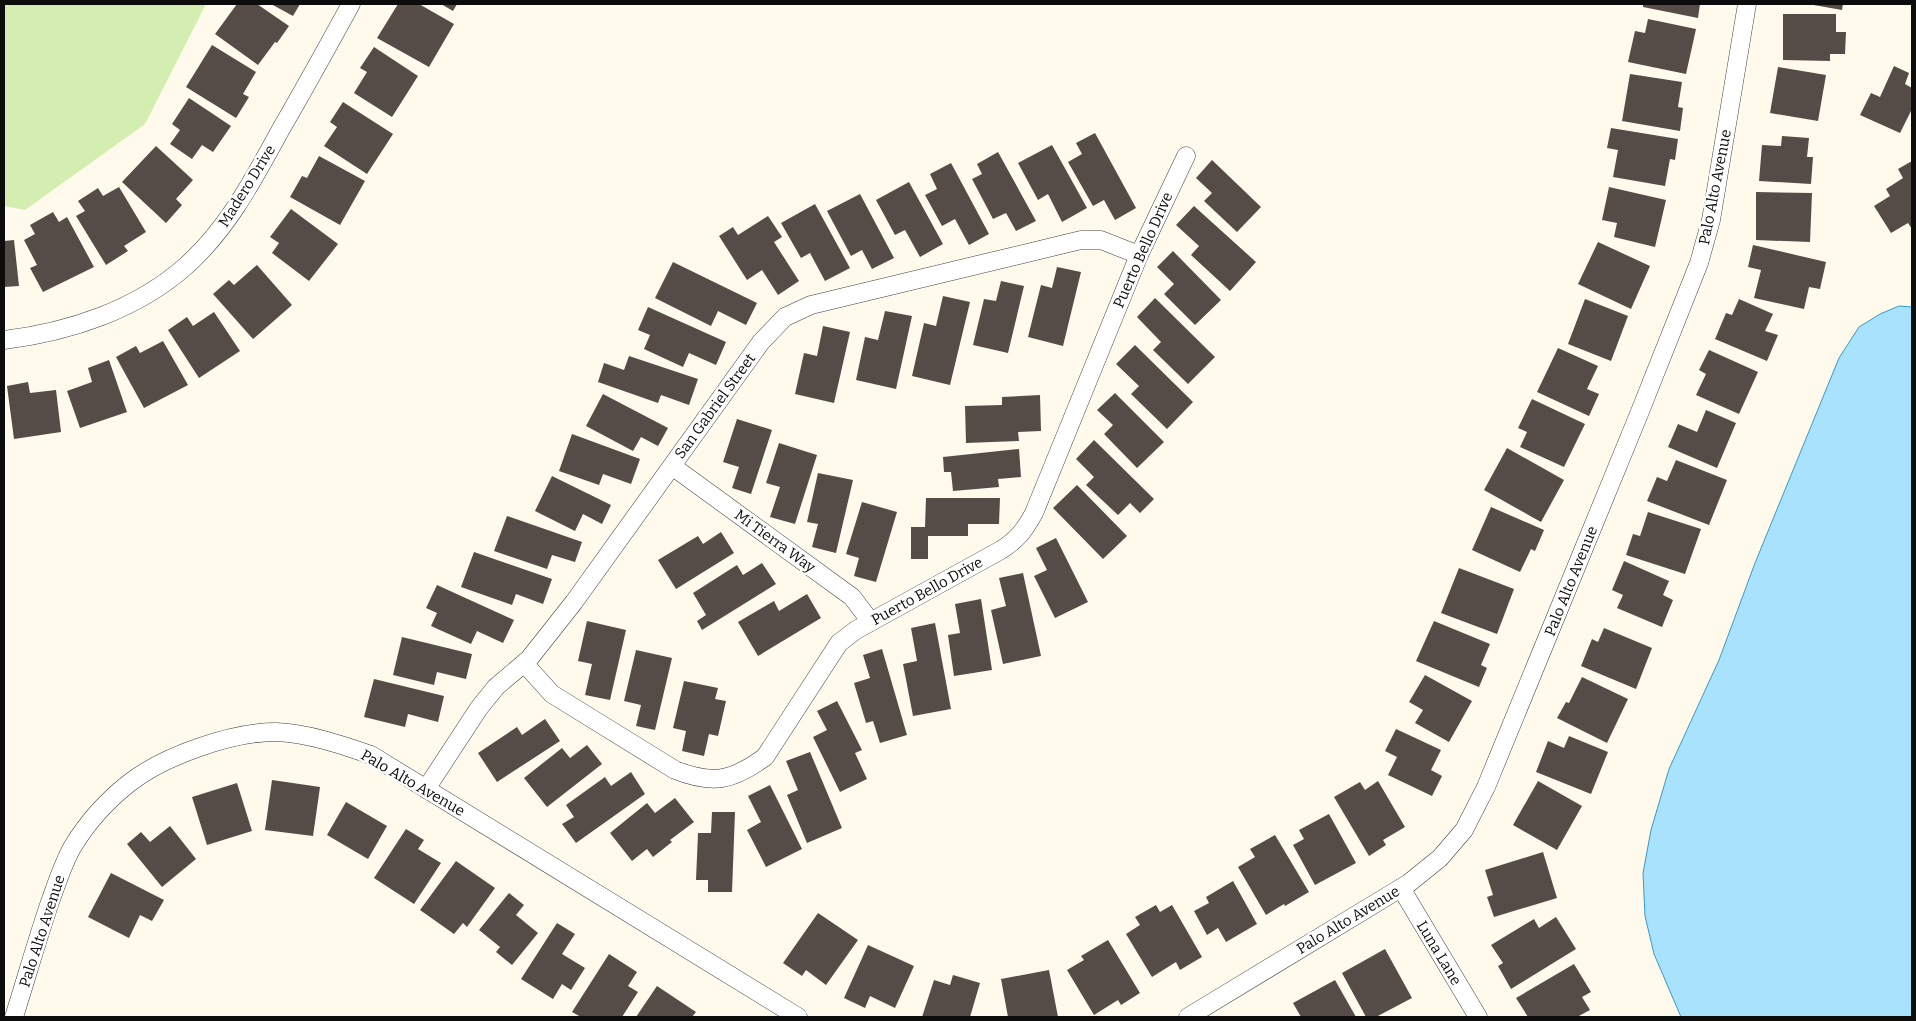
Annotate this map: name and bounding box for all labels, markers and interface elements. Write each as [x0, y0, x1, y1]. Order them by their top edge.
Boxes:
street label: Palo Alto Avenue [1695, 128, 1735, 246]
street label: Madero Drive [215, 142, 279, 230]
street label: Puerto Bello Drive [1109, 189, 1177, 311]
street label: San Gabriel Street [671, 349, 760, 462]
street label: Mi Tierra Way [731, 506, 819, 576]
street label: Palo Alto Avenue [1541, 523, 1601, 639]
street label: Puerto Bello Drive [868, 553, 986, 629]
street label: Palo Alto Avenue [358, 746, 468, 820]
street label: Palo Alto Avenue [15, 873, 69, 989]
street label: Palo Alto Avenue [1293, 882, 1403, 958]
street label: Luna Lane [1413, 917, 1465, 989]

